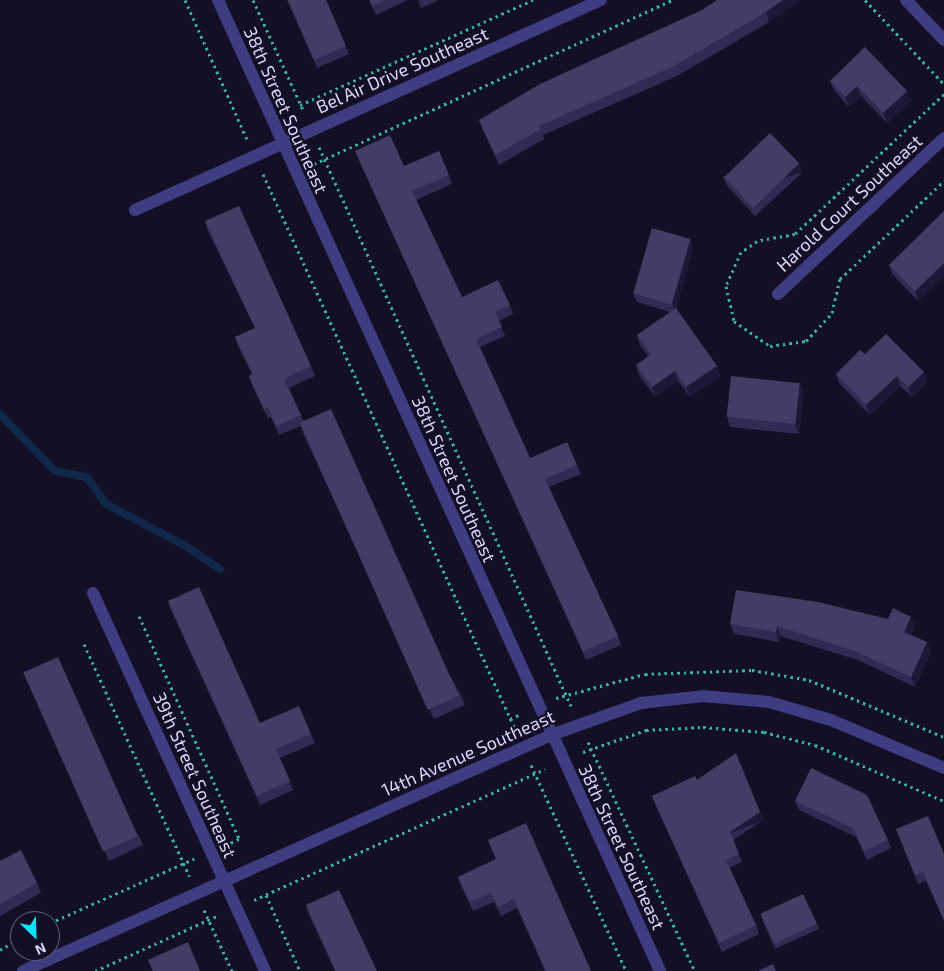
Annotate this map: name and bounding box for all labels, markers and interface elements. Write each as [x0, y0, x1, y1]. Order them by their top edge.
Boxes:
street label: Bel Air Drive Southeast [312, 22, 492, 118]
street label: 38th Street Southeast [240, 24, 332, 196]
street label: Harold Court Southeast [772, 130, 926, 276]
street label: 38th Street Southeast [408, 393, 500, 565]
street label: 39th Street Southeast [149, 689, 241, 861]
street label: 14th Avenue Southeast [378, 705, 558, 801]
street label: 38th Street Southeast [574, 761, 670, 933]
north arrow [10, 911, 60, 961]
text: N [33, 939, 49, 959]

